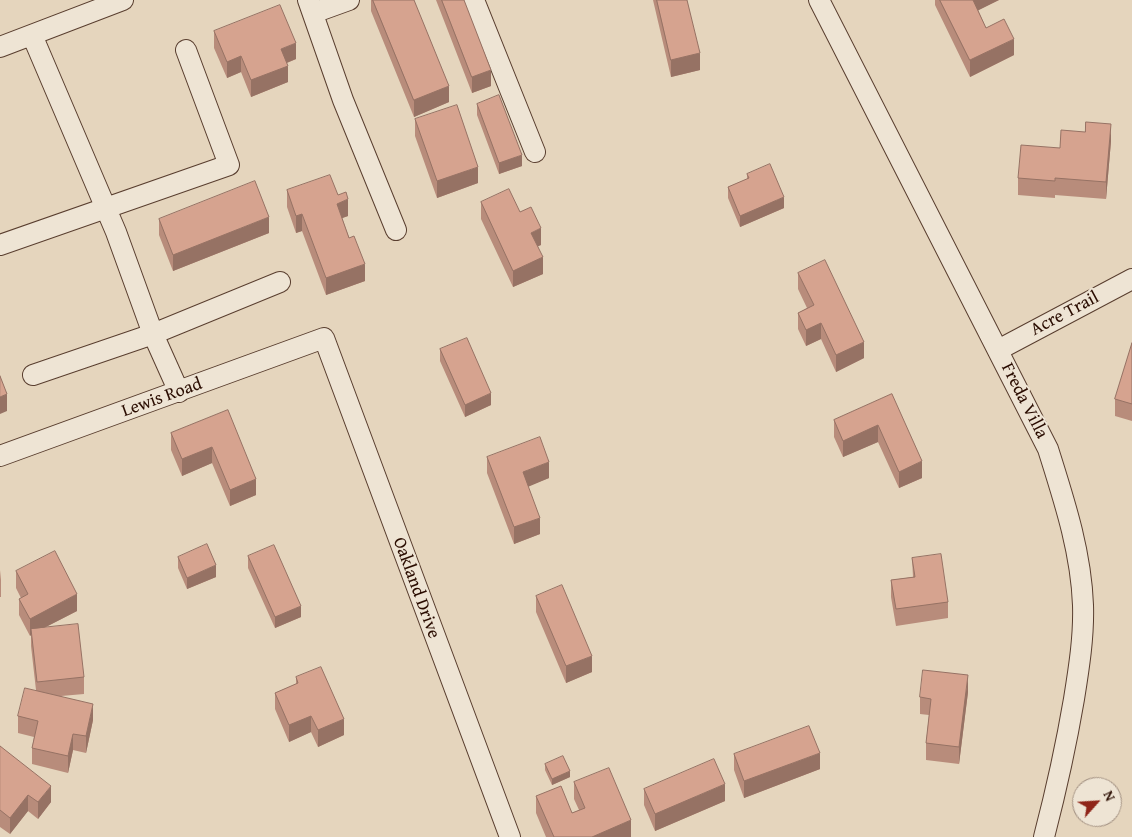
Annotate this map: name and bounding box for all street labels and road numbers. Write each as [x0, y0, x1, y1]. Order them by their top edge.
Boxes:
street label: Acre Trail [1027, 287, 1103, 341]
street label: Freda Villa [996, 360, 1052, 442]
street label: Lewis Road [119, 374, 205, 422]
street label: Oakland Drive [388, 534, 444, 642]

